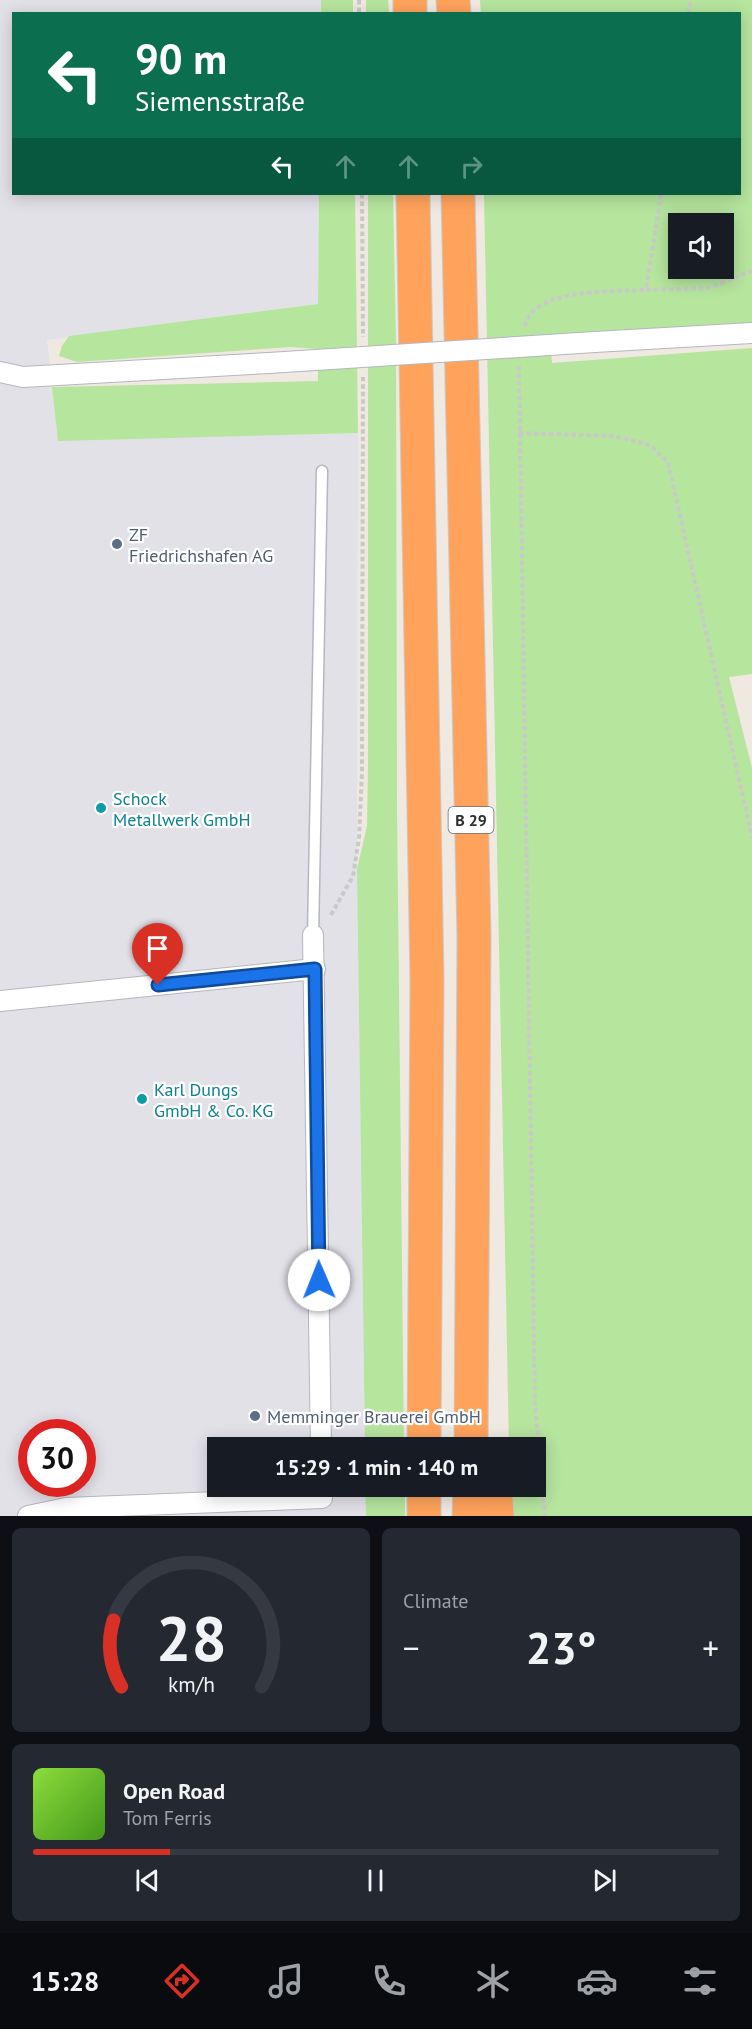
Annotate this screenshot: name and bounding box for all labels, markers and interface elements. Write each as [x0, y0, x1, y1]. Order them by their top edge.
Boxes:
text: 90 m [135, 31, 227, 86]
icon: left [36, 36, 114, 114]
text: Siemensstraße [135, 84, 305, 118]
icon: left [266, 150, 299, 183]
icon: ahead [329, 150, 362, 183]
icon: ahead [392, 150, 425, 183]
icon: right [455, 150, 488, 183]
map controls [668, 213, 734, 279]
button: sound [668, 213, 734, 279]
place label: ZF Friedrichshafen AG [129, 523, 273, 567]
marker: ZF Friedrichshafen AG [110, 537, 124, 551]
place label: Schock Metallwerk GmbH [113, 787, 251, 831]
marker: Schock Metallwerk GmbH [94, 801, 108, 815]
road number: B 29 [448, 807, 494, 833]
pin [132, 923, 183, 985]
icon: arrive [141, 932, 174, 965]
place label: Karl Dungs GmbH & Co. KG [154, 1078, 273, 1122]
marker: Karl Dungs GmbH & Co. KG [135, 1092, 149, 1106]
position arrow [287, 1248, 351, 1312]
place label: Memminger Brauerei GmbH [267, 1405, 481, 1428]
marker: Memminger Brauerei GmbH [248, 1409, 262, 1423]
speed limit sign: 30 [18, 1419, 96, 1497]
text: 15:29 · 1 min · 140 m [275, 1453, 478, 1481]
text: Climate [403, 1588, 469, 1614]
text: 28 [156, 1597, 226, 1678]
text: 23° [526, 1618, 596, 1676]
text: − [403, 1626, 420, 1669]
text: + [702, 1626, 719, 1669]
text: km/h [167, 1670, 214, 1698]
text: Open Road [123, 1777, 225, 1805]
text: Tom Ferris [123, 1805, 212, 1831]
icon: previous [131, 1864, 164, 1897]
icon: pause [359, 1864, 392, 1897]
icon: next [588, 1864, 621, 1897]
icon: directions [161, 1960, 203, 2002]
icon: music [265, 1960, 307, 2002]
icon: phone [368, 1960, 410, 2002]
icon: climate [472, 1960, 514, 2002]
icon: car [576, 1960, 618, 2002]
icon: filters [679, 1960, 721, 2002]
text: 15:28 [31, 1964, 99, 1998]

